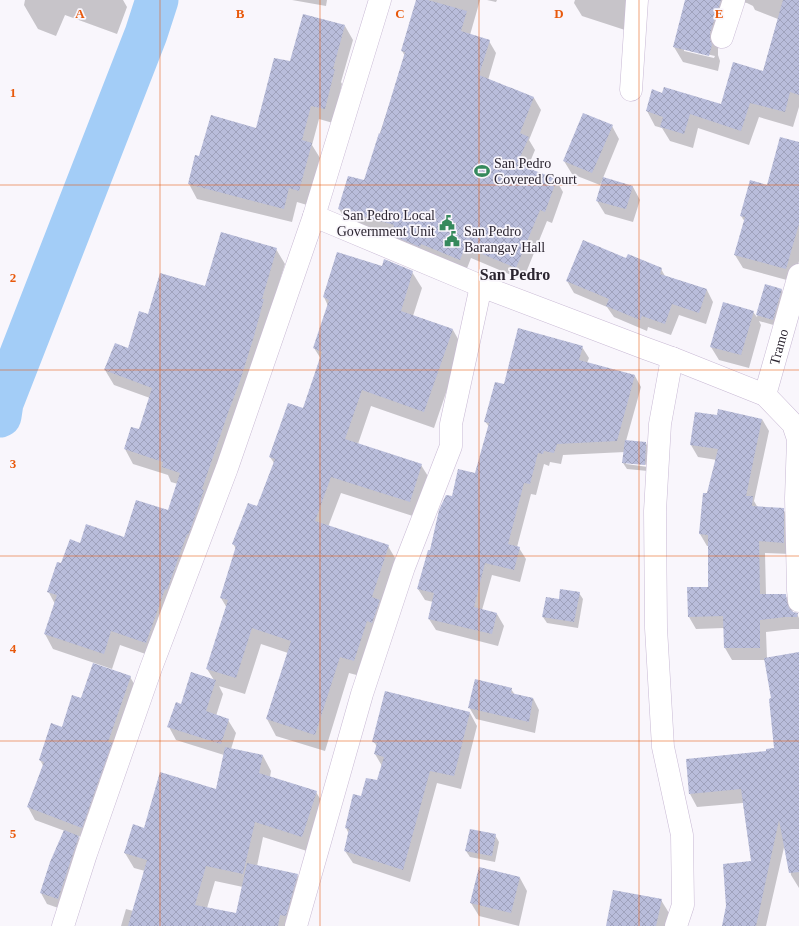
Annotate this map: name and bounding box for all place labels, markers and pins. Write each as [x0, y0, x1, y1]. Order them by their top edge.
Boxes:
place label: San Pedro Covered Court [494, 156, 577, 187]
sports icon: San Pedro Covered Court [473, 162, 491, 180]
place label: San Pedro Local Government Unit [337, 208, 435, 239]
public building icon: San Pedro Local Government Unit [438, 214, 456, 232]
place label: San Pedro Barangay Hall [464, 224, 545, 255]
public building icon: San Pedro Barangay Hall [443, 230, 461, 248]

